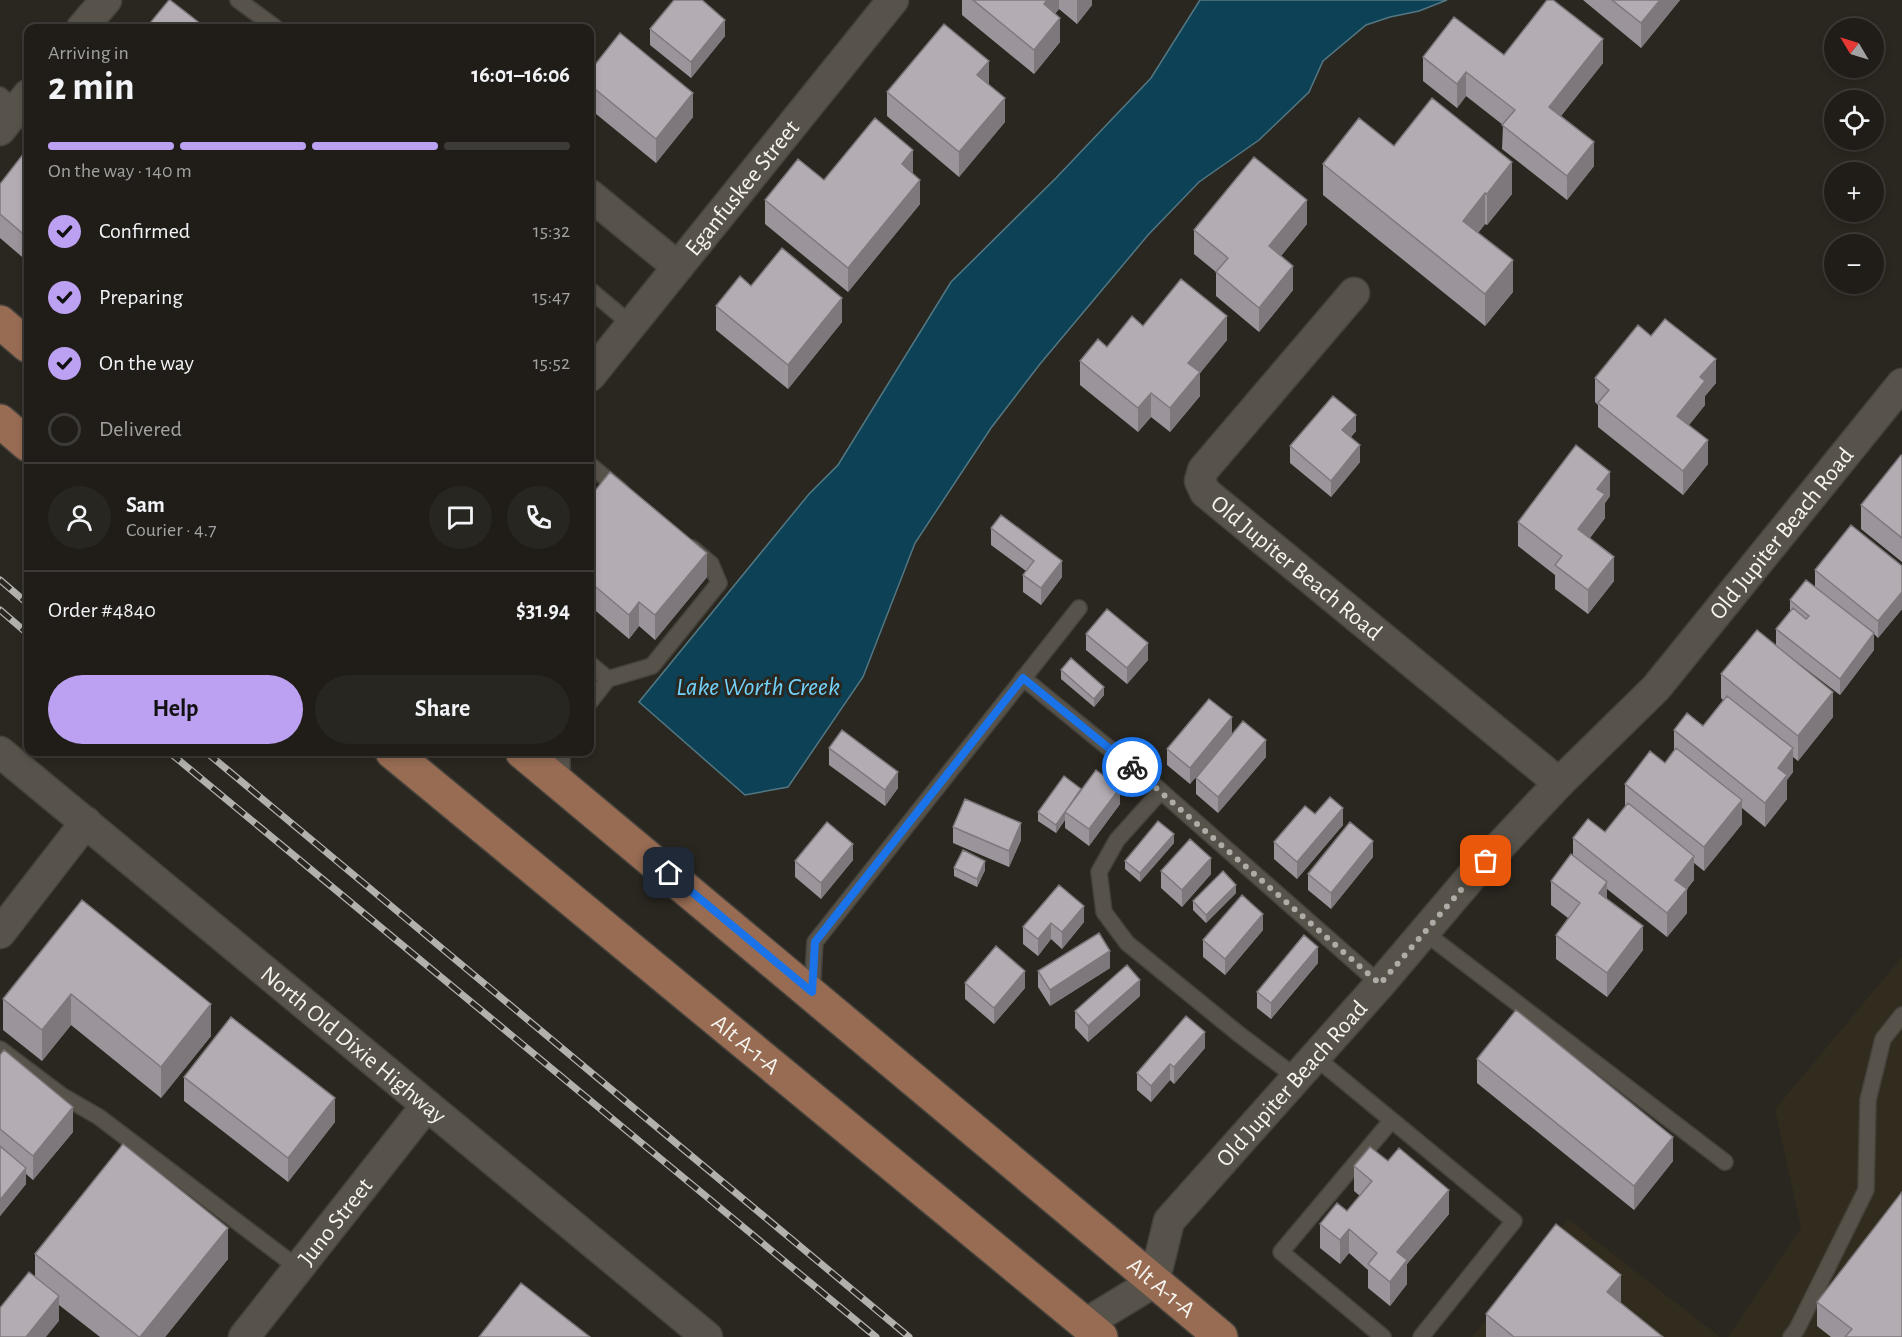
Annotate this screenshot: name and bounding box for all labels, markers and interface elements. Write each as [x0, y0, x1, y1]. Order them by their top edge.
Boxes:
north arrow [1824, 18, 1884, 78]
map controls [1824, 18, 1884, 294]
text: Arriving in [48, 43, 129, 63]
text: 16:01–16:06 [471, 64, 570, 86]
text: 2 min [48, 68, 135, 107]
button: locate [1824, 90, 1884, 150]
street label: Eganfuskee Street [681, 116, 804, 261]
text: On the way · 140 m [48, 161, 192, 181]
button: + [1824, 162, 1884, 222]
icon: check [48, 215, 81, 248]
text: Confirmed [99, 220, 190, 242]
text: 15:32 [533, 221, 570, 241]
button: − [1824, 234, 1884, 294]
icon: check [48, 281, 81, 314]
text: Preparing [99, 286, 183, 308]
text: 15:47 [532, 287, 570, 307]
icon: check [48, 347, 81, 380]
text: On the way [99, 352, 194, 374]
text: 15:52 [533, 353, 570, 373]
text: Delivered [99, 418, 182, 440]
street label: Old Jupiter Beach Road [1706, 443, 1858, 624]
button: person [48, 486, 111, 549]
button: chat [429, 486, 492, 549]
button: phone [507, 486, 570, 549]
street label: Old Jupiter Beach Road [1206, 491, 1386, 645]
text: Sam [126, 494, 165, 516]
text: Courier · 4.7 [126, 520, 217, 540]
text: Order #4840 [48, 599, 156, 621]
text: $31.94 [516, 599, 570, 621]
water label: Lake Worth Creek [676, 674, 840, 700]
button: Help [48, 675, 303, 744]
button: Share [315, 675, 570, 744]
courier [1102, 737, 1162, 797]
icon: bike [1116, 751, 1149, 784]
pin [1460, 835, 1511, 886]
icon: bag [1469, 844, 1502, 877]
pin [643, 847, 694, 898]
icon: home [652, 856, 685, 889]
street label: North Old Dixie Highway [256, 962, 450, 1129]
street label: Old Jupiter Beach Road [1212, 996, 1372, 1172]
street label: Alt A-1-A [707, 1010, 784, 1080]
street label: Juno Street [294, 1174, 378, 1270]
street label: Alt A-1-A [1123, 1253, 1199, 1323]

